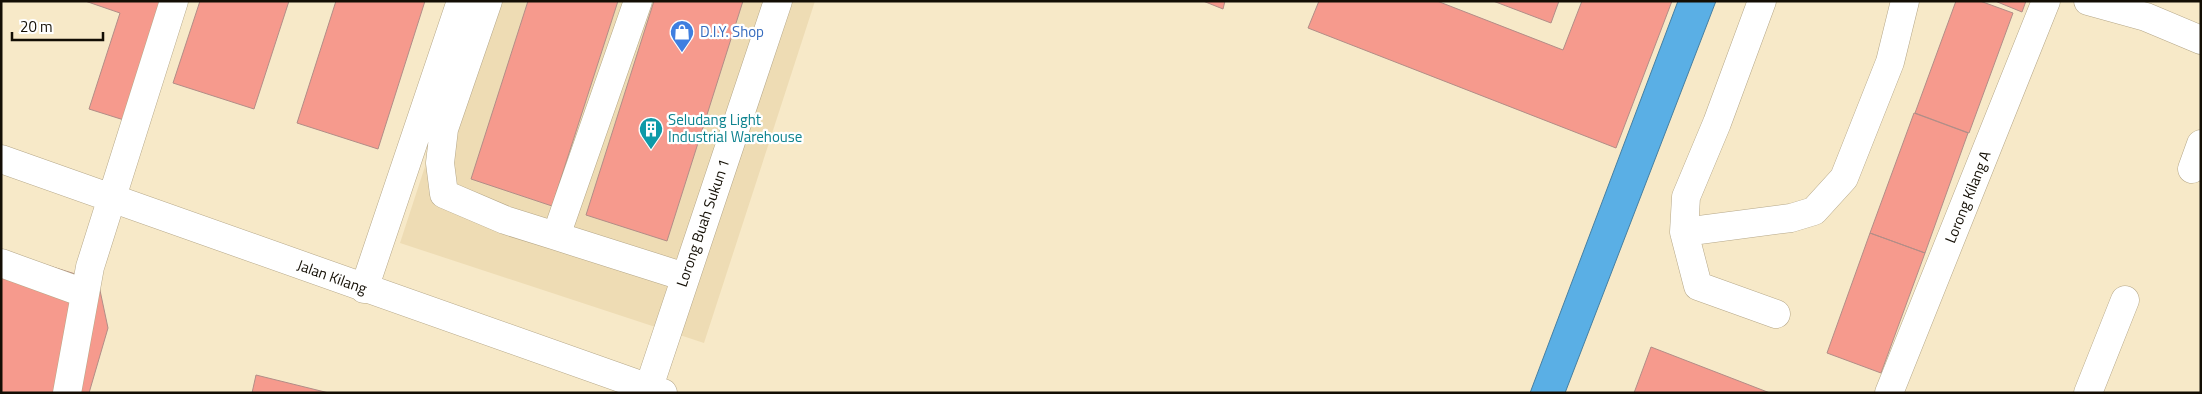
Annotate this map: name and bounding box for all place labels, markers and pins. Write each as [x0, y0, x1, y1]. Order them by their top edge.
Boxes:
shop icon: D.I.Y. Shop [669, 19, 695, 53]
place label: D.I.Y. Shop [700, 20, 764, 43]
place label: Seludang Light Industrial Warehouse [668, 108, 802, 148]
building icon: Seludang Light Industrial Warehouse [638, 116, 664, 150]

